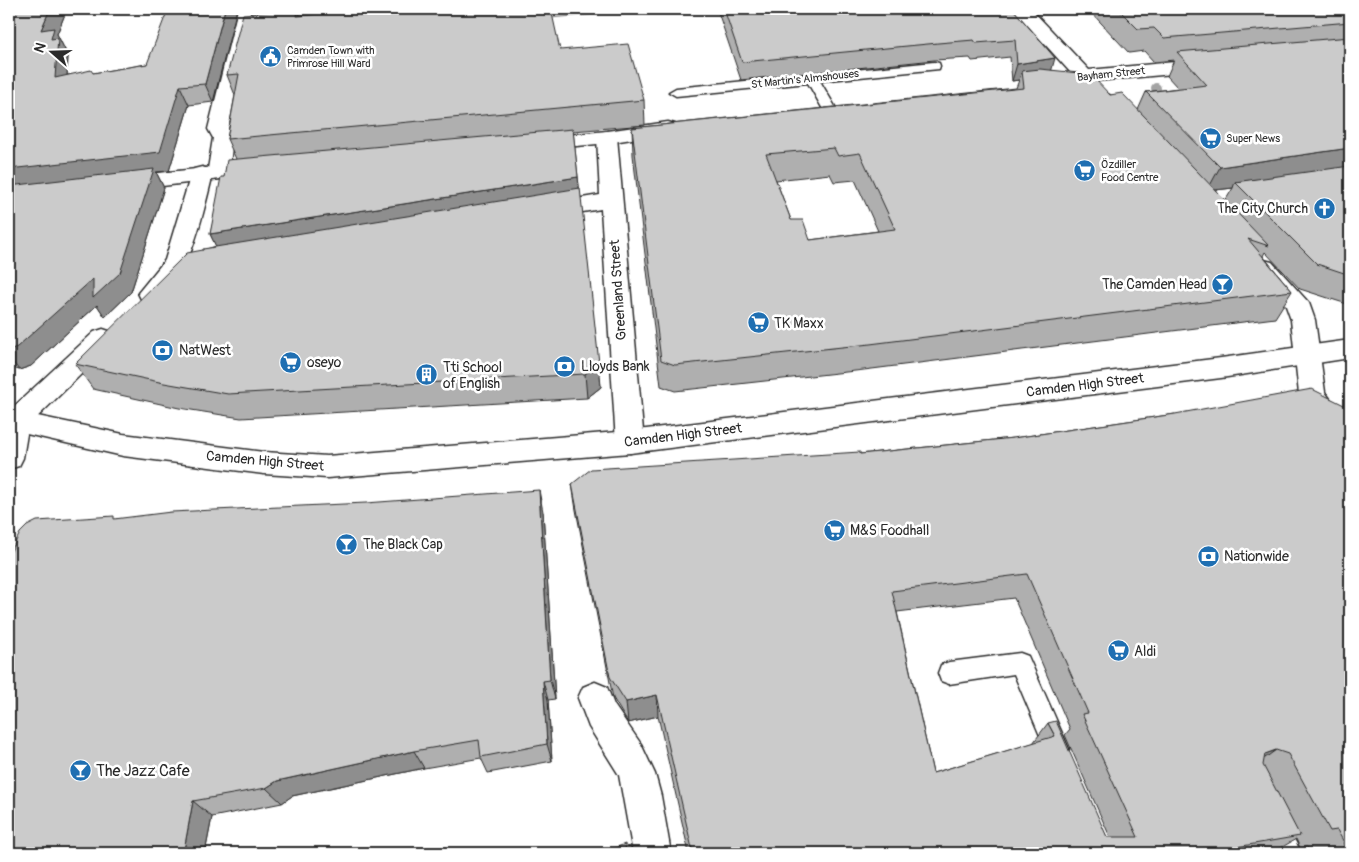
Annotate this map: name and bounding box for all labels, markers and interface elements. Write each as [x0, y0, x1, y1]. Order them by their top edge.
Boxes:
north arrow [28, 28, 78, 78]
text: N [31, 40, 50, 55]
public building icon: Camden Town with Primrose Hill Ward [259, 44, 283, 68]
place label: Camden Town with Primrose Hill Ward [287, 44, 374, 70]
street label: Bayham Street [1076, 64, 1146, 84]
street label: St Martin's Almshouses [750, 67, 860, 91]
supermarket icon: Super News [1198, 126, 1222, 150]
place label: Super News [1226, 132, 1280, 145]
supermarket icon: Özdiller Food Centre [1073, 158, 1097, 182]
place label: Özdiller Food Centre [1101, 158, 1159, 184]
church icon: The City Church [1312, 196, 1336, 220]
place label: The City Church [1217, 200, 1308, 217]
street label: Greenland Street [606, 239, 630, 341]
bar icon: The Camden Head [1211, 272, 1235, 296]
place label: The Camden Head [1102, 276, 1207, 293]
supermarket icon: TK Maxx [746, 311, 770, 335]
place label: TK Maxx [774, 315, 824, 332]
bank icon: NatWest [151, 338, 175, 362]
place label: NatWest [179, 342, 231, 359]
supermarket icon: oseyo [279, 350, 303, 374]
place label: oseyo [307, 354, 342, 371]
bank icon: Lloyds Bank [553, 354, 577, 378]
place label: Lloyds Bank [581, 358, 650, 375]
place label: Tti School of English [443, 359, 502, 392]
building icon: Tti School of English [415, 363, 439, 387]
street label: Camden High Street [1025, 369, 1145, 401]
street label: Camden High Street [623, 419, 743, 451]
street label: Camden High Street [205, 447, 325, 475]
supermarket icon: M&S Foodhall [822, 518, 846, 542]
place label: M&S Foodhall [850, 522, 929, 539]
bar icon: The Black Cap [335, 532, 359, 556]
place label: The Black Cap [363, 536, 443, 553]
bank icon: Nationwide [1196, 544, 1220, 568]
place label: Nationwide [1224, 548, 1289, 565]
supermarket icon: Aldi [1106, 639, 1130, 663]
place label: Aldi [1134, 643, 1156, 660]
bar icon: The Jazz Cafe [68, 759, 92, 783]
place label: The Jazz Cafe [96, 761, 190, 781]

